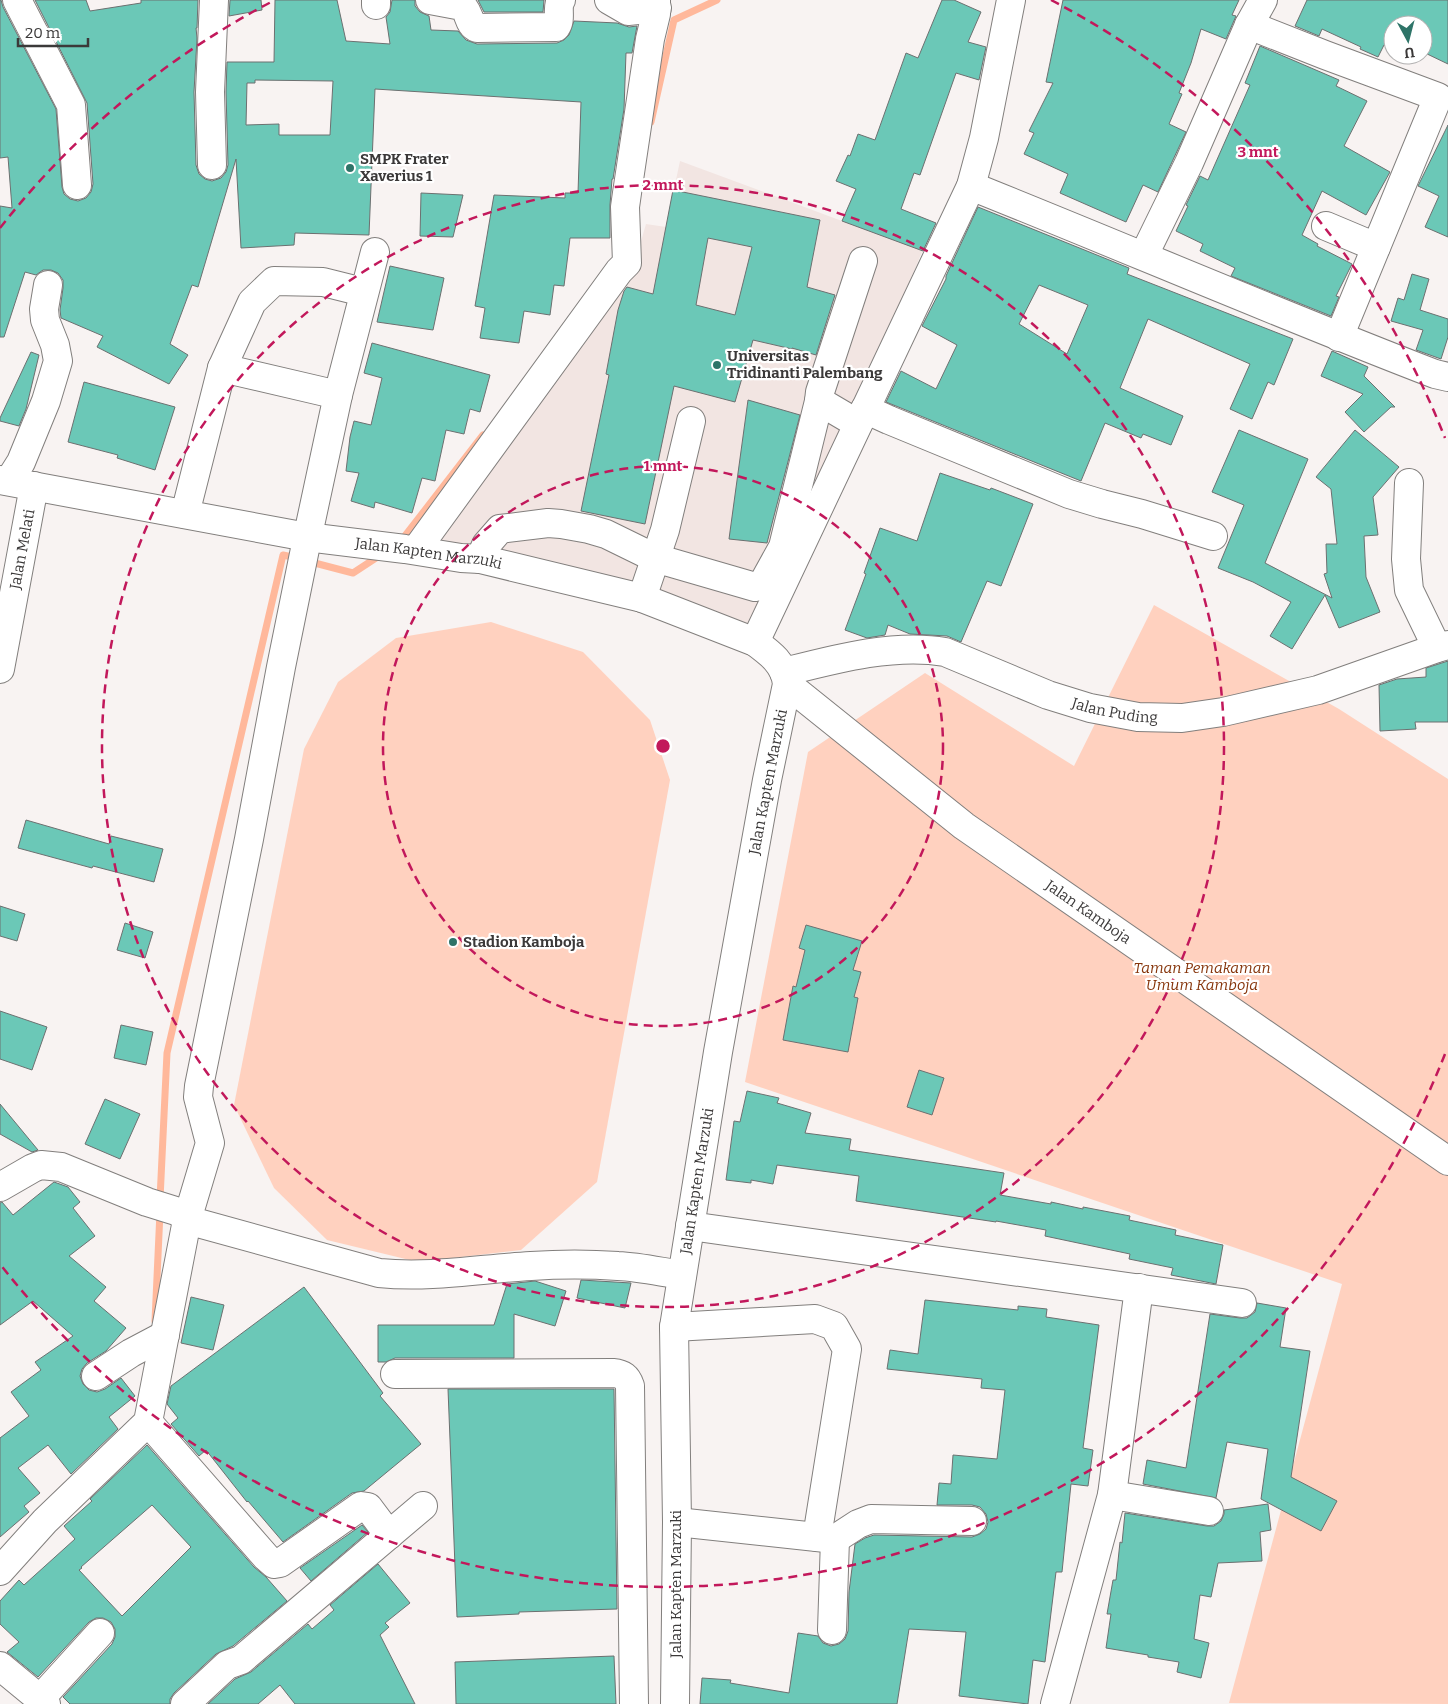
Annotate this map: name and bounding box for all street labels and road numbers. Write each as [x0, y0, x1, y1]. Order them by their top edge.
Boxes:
street label: Jalan Melati [6, 507, 39, 592]
street label: Jalan Kapten Marzuki [353, 534, 504, 573]
street label: Jalan Puding [1069, 694, 1158, 726]
street label: Jalan Kapten Marzuki [745, 707, 791, 857]
street label: Jalan Kamboja [1041, 876, 1134, 948]
street label: Jalan Kapten Marzuki [676, 1106, 718, 1256]
street label: Jalan Kapten Marzuki [667, 1510, 685, 1659]

